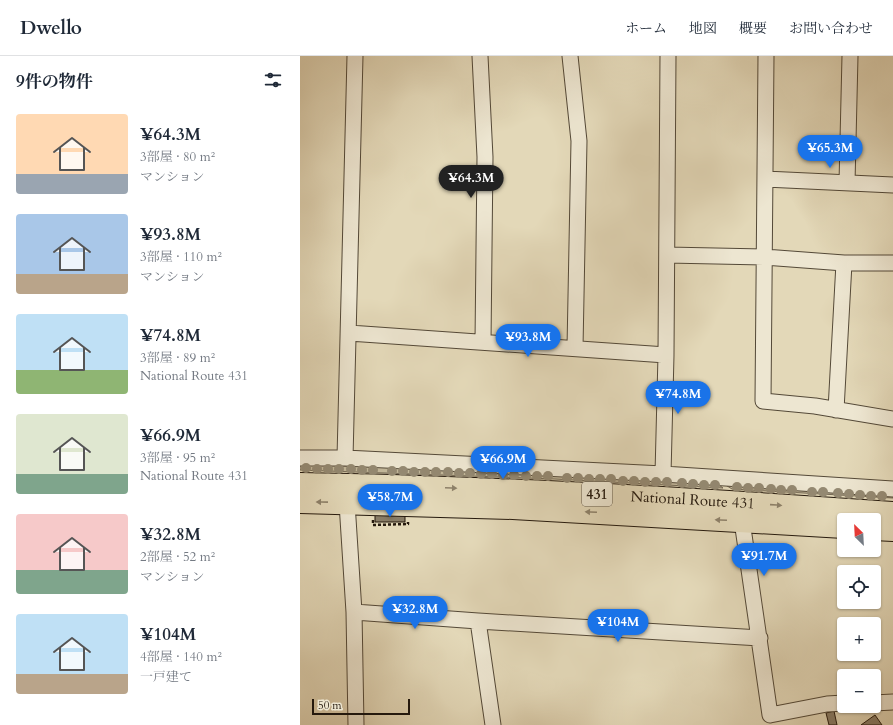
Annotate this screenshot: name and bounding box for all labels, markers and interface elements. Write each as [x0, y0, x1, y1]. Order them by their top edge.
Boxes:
text: Dwello [20, 15, 82, 41]
text: ホーム [625, 19, 667, 38]
text: 地図 [689, 19, 717, 38]
text: 概要 [739, 19, 767, 38]
text: お問い合わせ [789, 19, 873, 38]
icon: filters [262, 69, 284, 91]
text: 9件の物件 [16, 70, 93, 93]
text: ¥64.3M [140, 123, 201, 146]
icon: home [48, 130, 96, 178]
pin: ¥65.3M [797, 135, 863, 169]
text: ¥65.3M [807, 139, 853, 157]
text: 3部屋 · 80 m² [140, 148, 215, 166]
pin: ¥64.3M [438, 165, 504, 199]
text: マンション [140, 168, 204, 186]
text: ¥64.3M [448, 169, 494, 187]
text: ¥93.8M [140, 223, 201, 246]
icon: home [48, 230, 96, 278]
text: 3部屋 · 110 m² [140, 248, 222, 266]
text: マンション [140, 268, 204, 286]
text: ¥74.8M [140, 324, 201, 347]
pin: ¥93.8M [495, 324, 561, 358]
text: ¥93.8M [505, 328, 551, 346]
icon: home [48, 330, 96, 378]
text: 3部屋 · 89 m² [140, 349, 215, 367]
text: National Route 431 [140, 367, 248, 385]
pin: ¥74.8M [645, 381, 711, 415]
text: ¥74.8M [655, 385, 701, 403]
text: ¥66.9M [140, 424, 201, 447]
icon: home [48, 430, 96, 478]
pin: ¥66.9M [470, 446, 536, 480]
text: 3部屋 · 95 m² [140, 449, 215, 467]
text: ¥66.9M [480, 450, 526, 468]
text: National Route 431 [140, 467, 248, 485]
road number: 431 [582, 482, 612, 506]
pin: ¥58.7M [357, 484, 423, 518]
one-way arrow [445, 485, 458, 491]
street label: National Route 431 [630, 486, 755, 514]
text: ¥58.7M [367, 488, 413, 506]
one-way arrow [315, 499, 328, 505]
one-way arrow [770, 502, 782, 509]
one-way arrow [585, 509, 597, 516]
north arrow [837, 513, 881, 557]
map controls [837, 513, 881, 713]
one-way arrow [715, 516, 727, 523]
text: ¥32.8M [140, 523, 201, 546]
icon: home [48, 530, 96, 578]
pin: ¥91.7M [731, 543, 797, 577]
text: ¥91.7M [741, 547, 787, 565]
text: 2部屋 · 52 m² [140, 548, 215, 566]
button: locate [837, 565, 881, 609]
text: マンション [140, 568, 204, 586]
pin: ¥32.8M [382, 596, 448, 630]
text: ¥32.8M [392, 600, 438, 618]
pin: ¥104M [590, 609, 646, 643]
text: ¥104M [597, 613, 639, 631]
button: + [837, 617, 881, 661]
text: ¥104M [140, 623, 196, 646]
icon: home [48, 630, 96, 678]
text: 4部屋 · 140 m² [140, 648, 222, 666]
text: 一戸建て [140, 668, 192, 686]
button: − [837, 669, 881, 713]
scale bar [312, 697, 410, 716]
text: 50 m [318, 698, 342, 713]

